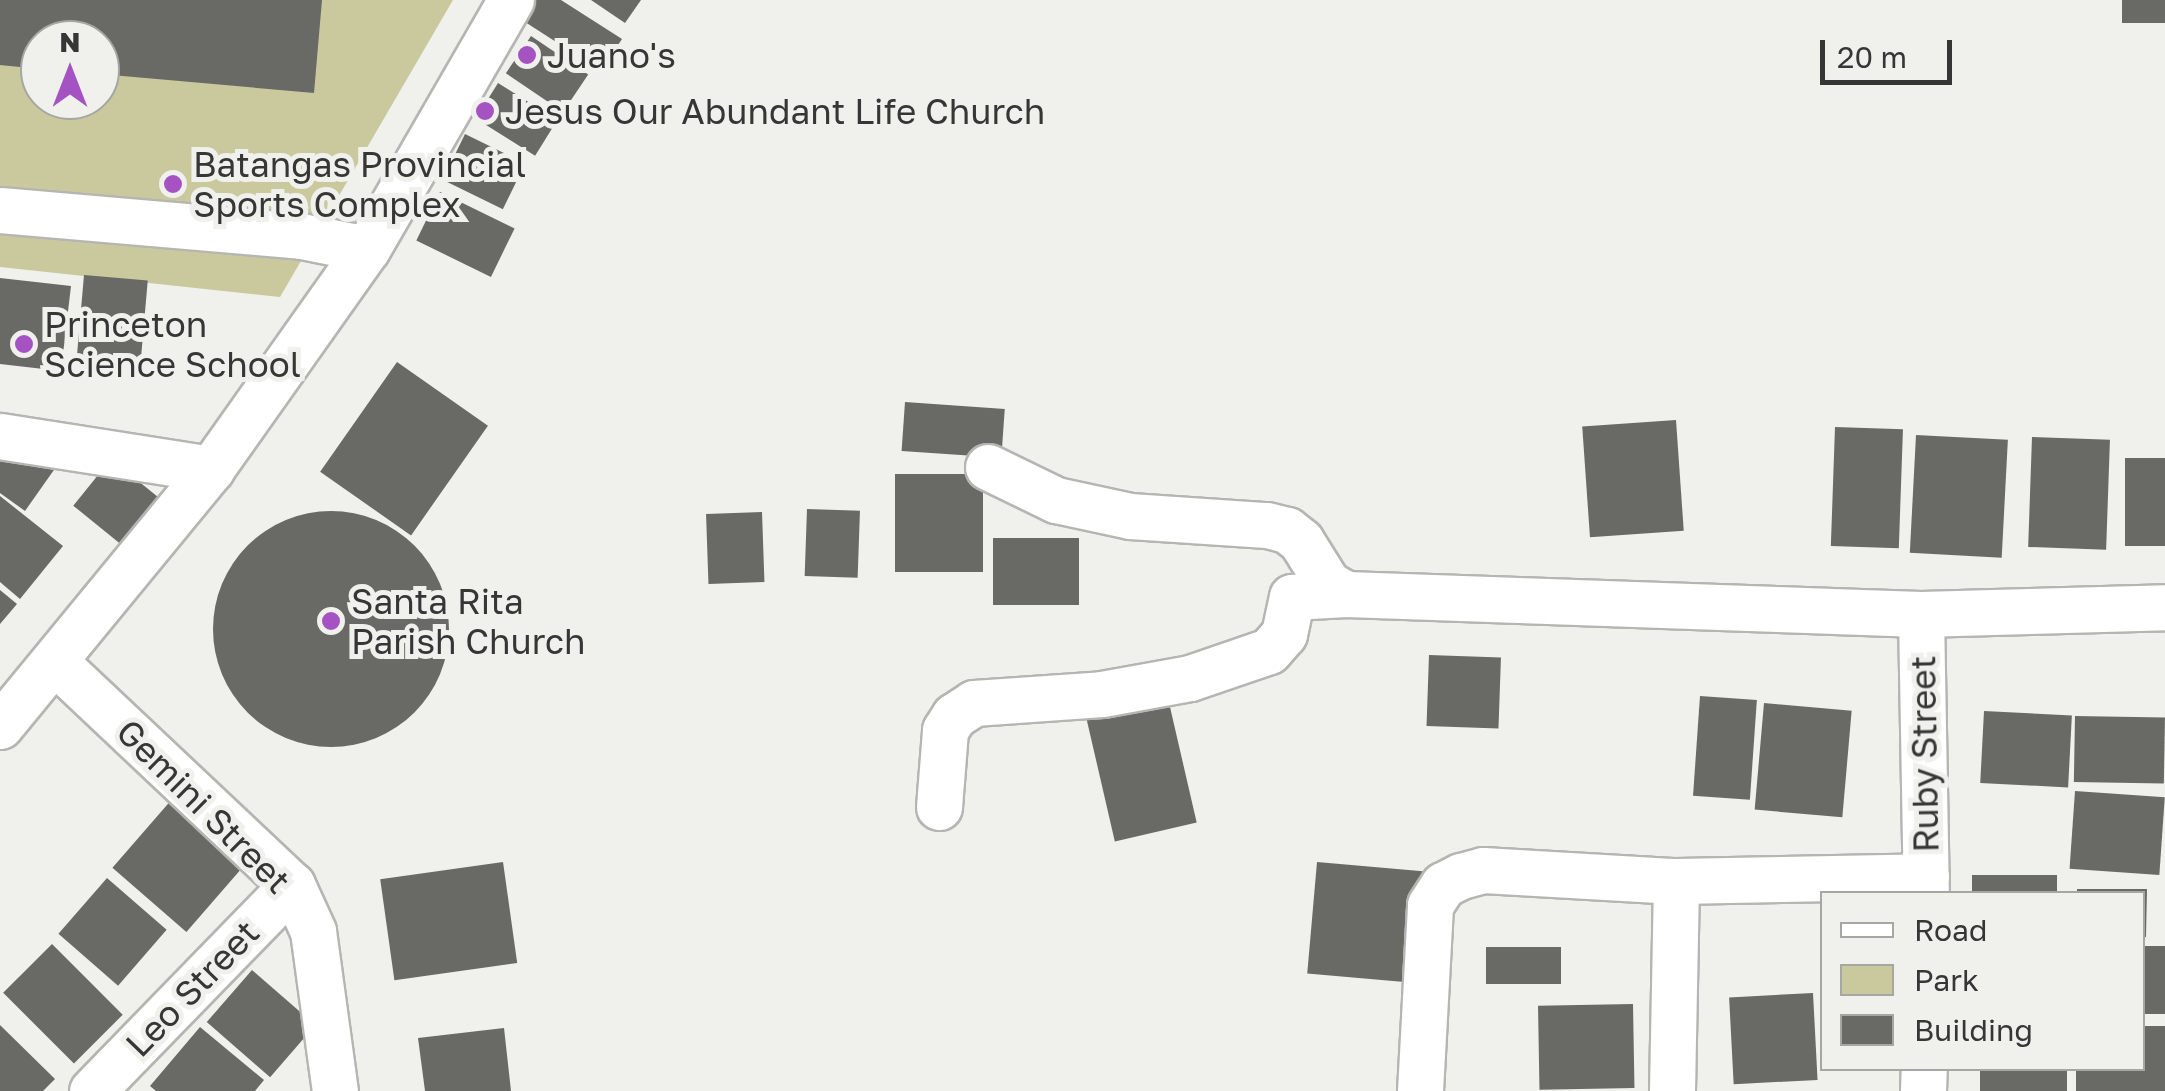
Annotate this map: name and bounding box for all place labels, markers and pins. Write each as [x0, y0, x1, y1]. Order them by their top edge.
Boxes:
place label: Juano's [547, 34, 676, 76]
marker: Juano's [516, 44, 538, 66]
place label: Jesus Our Abundant Life Church [505, 90, 1045, 132]
marker: Jesus Our Abundant Life Church [474, 100, 496, 122]
place label: Batangas Provincial Sports Complex [193, 143, 526, 225]
marker: Batangas Provincial Sports Complex [162, 173, 184, 195]
place label: Princeton Science School [44, 303, 301, 385]
marker: Princeton Science School [13, 333, 35, 355]
place label: Santa Rita Parish Church [351, 580, 586, 662]
marker: Santa Rita Parish Church [320, 610, 342, 632]

